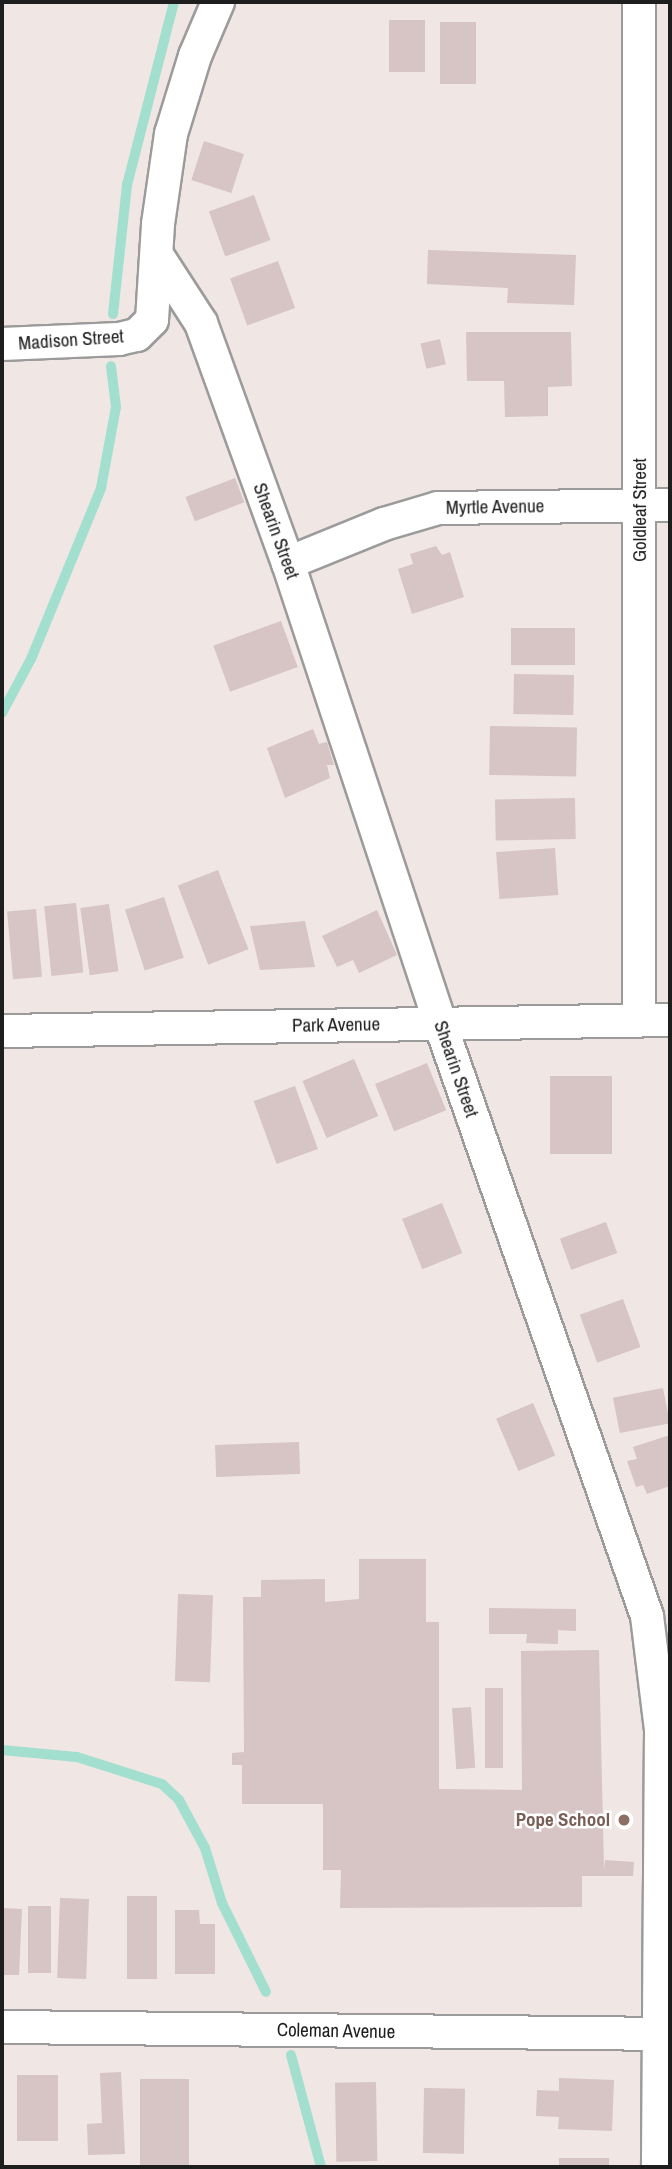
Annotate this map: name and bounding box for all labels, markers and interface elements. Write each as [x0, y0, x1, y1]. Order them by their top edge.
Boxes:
street label: Madison Street [18, 325, 124, 355]
street label: Goldleaf Street [629, 458, 651, 562]
street label: Shearin Street [248, 480, 304, 582]
street label: Myrtle Avenue [445, 495, 545, 519]
street label: Park Avenue [291, 1013, 381, 1037]
street label: Shearin Street [429, 1018, 483, 1120]
place label: Pope School [516, 1809, 610, 1831]
marker: Pope School [616, 1812, 632, 1828]
street label: Coleman Avenue [276, 2019, 396, 2043]

